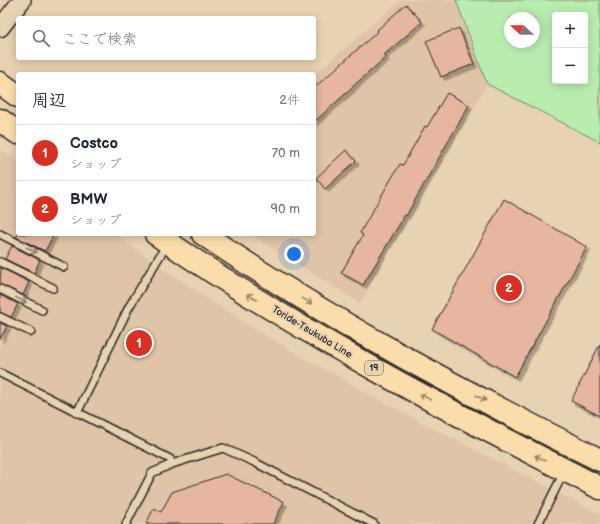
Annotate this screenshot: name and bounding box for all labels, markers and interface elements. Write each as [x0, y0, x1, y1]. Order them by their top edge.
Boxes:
north arrow [504, 12, 540, 48]
map controls [552, 12, 588, 84]
button: + [552, 12, 588, 48]
search box [16, 16, 316, 60]
icon: search [30, 27, 52, 49]
text: ここで検索 [62, 30, 137, 49]
button: − [552, 48, 588, 84]
text: 周辺 [32, 91, 66, 111]
text: 2件 [279, 92, 300, 108]
text: Costco [70, 134, 118, 153]
text: 1 [42, 145, 48, 161]
text: 70 m [272, 145, 300, 161]
text: ショップ [70, 156, 121, 172]
text: BMW [70, 190, 107, 209]
text: 2 [41, 201, 49, 217]
text: 90 m [271, 201, 300, 217]
text: ショップ [70, 212, 121, 228]
your location [284, 244, 304, 264]
one-way arrow [26, 247, 38, 255]
pin: 2 [496, 273, 522, 303]
one-way arrow [247, 292, 258, 301]
one-way arrow [15, 297, 27, 304]
one-way arrow [301, 297, 313, 305]
street label: Toride-Tsukuba Line [270, 303, 354, 361]
pin: 1 [126, 328, 152, 358]
road number: 19 [365, 361, 383, 375]
one-way arrow [420, 393, 432, 400]
one-way arrow [475, 395, 487, 402]
one-way arrow [535, 453, 547, 461]

